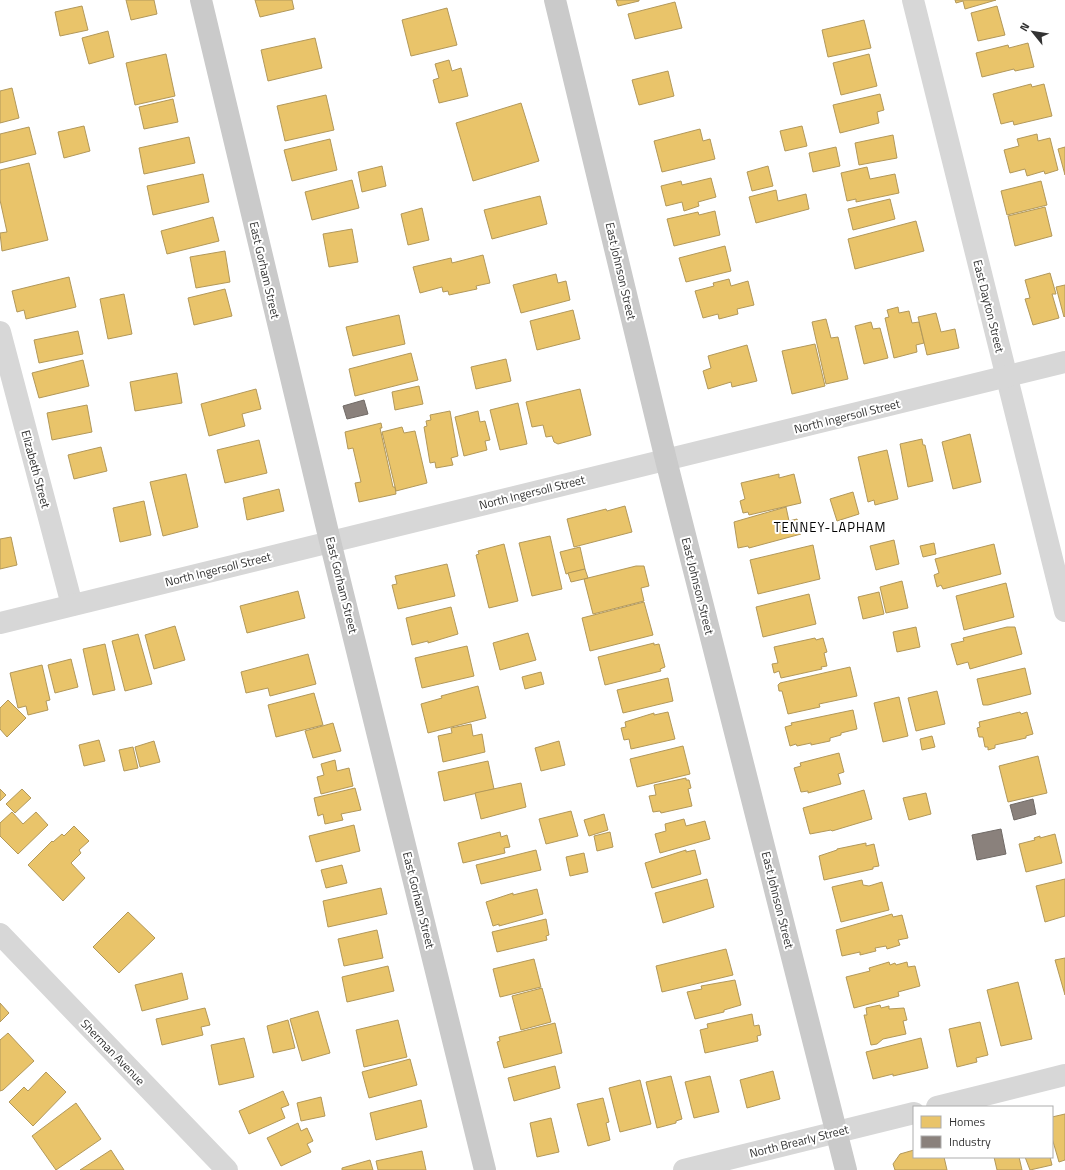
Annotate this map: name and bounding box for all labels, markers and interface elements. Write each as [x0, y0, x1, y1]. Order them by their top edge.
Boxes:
north arrow [1013, 12, 1053, 52]
text: N [1016, 20, 1033, 34]
street label: East Gorham Street [245, 220, 286, 321]
street label: East Johnson Street [601, 220, 642, 322]
street label: East Dayton Street [968, 258, 1010, 355]
street label: North Ingersoll Street [792, 393, 903, 438]
street label: Elizabeth Street [16, 428, 56, 511]
street label: North Ingersoll Street [477, 469, 588, 514]
district label: TENNEY-LAPHAM [774, 517, 886, 537]
street label: East Gorham Street [321, 535, 363, 636]
street label: East Johnson Street [677, 535, 719, 637]
street label: North Ingersoll Street [163, 546, 274, 591]
street label: East Johnson Street [757, 849, 799, 951]
street label: East Gorham Street [398, 850, 440, 951]
street label: Sherman Avenue [76, 1015, 150, 1089]
legend [913, 1106, 1053, 1158]
text: Homes [949, 1112, 985, 1131]
street label: North Brearly Street [747, 1119, 851, 1163]
text: Industry [949, 1132, 991, 1151]

